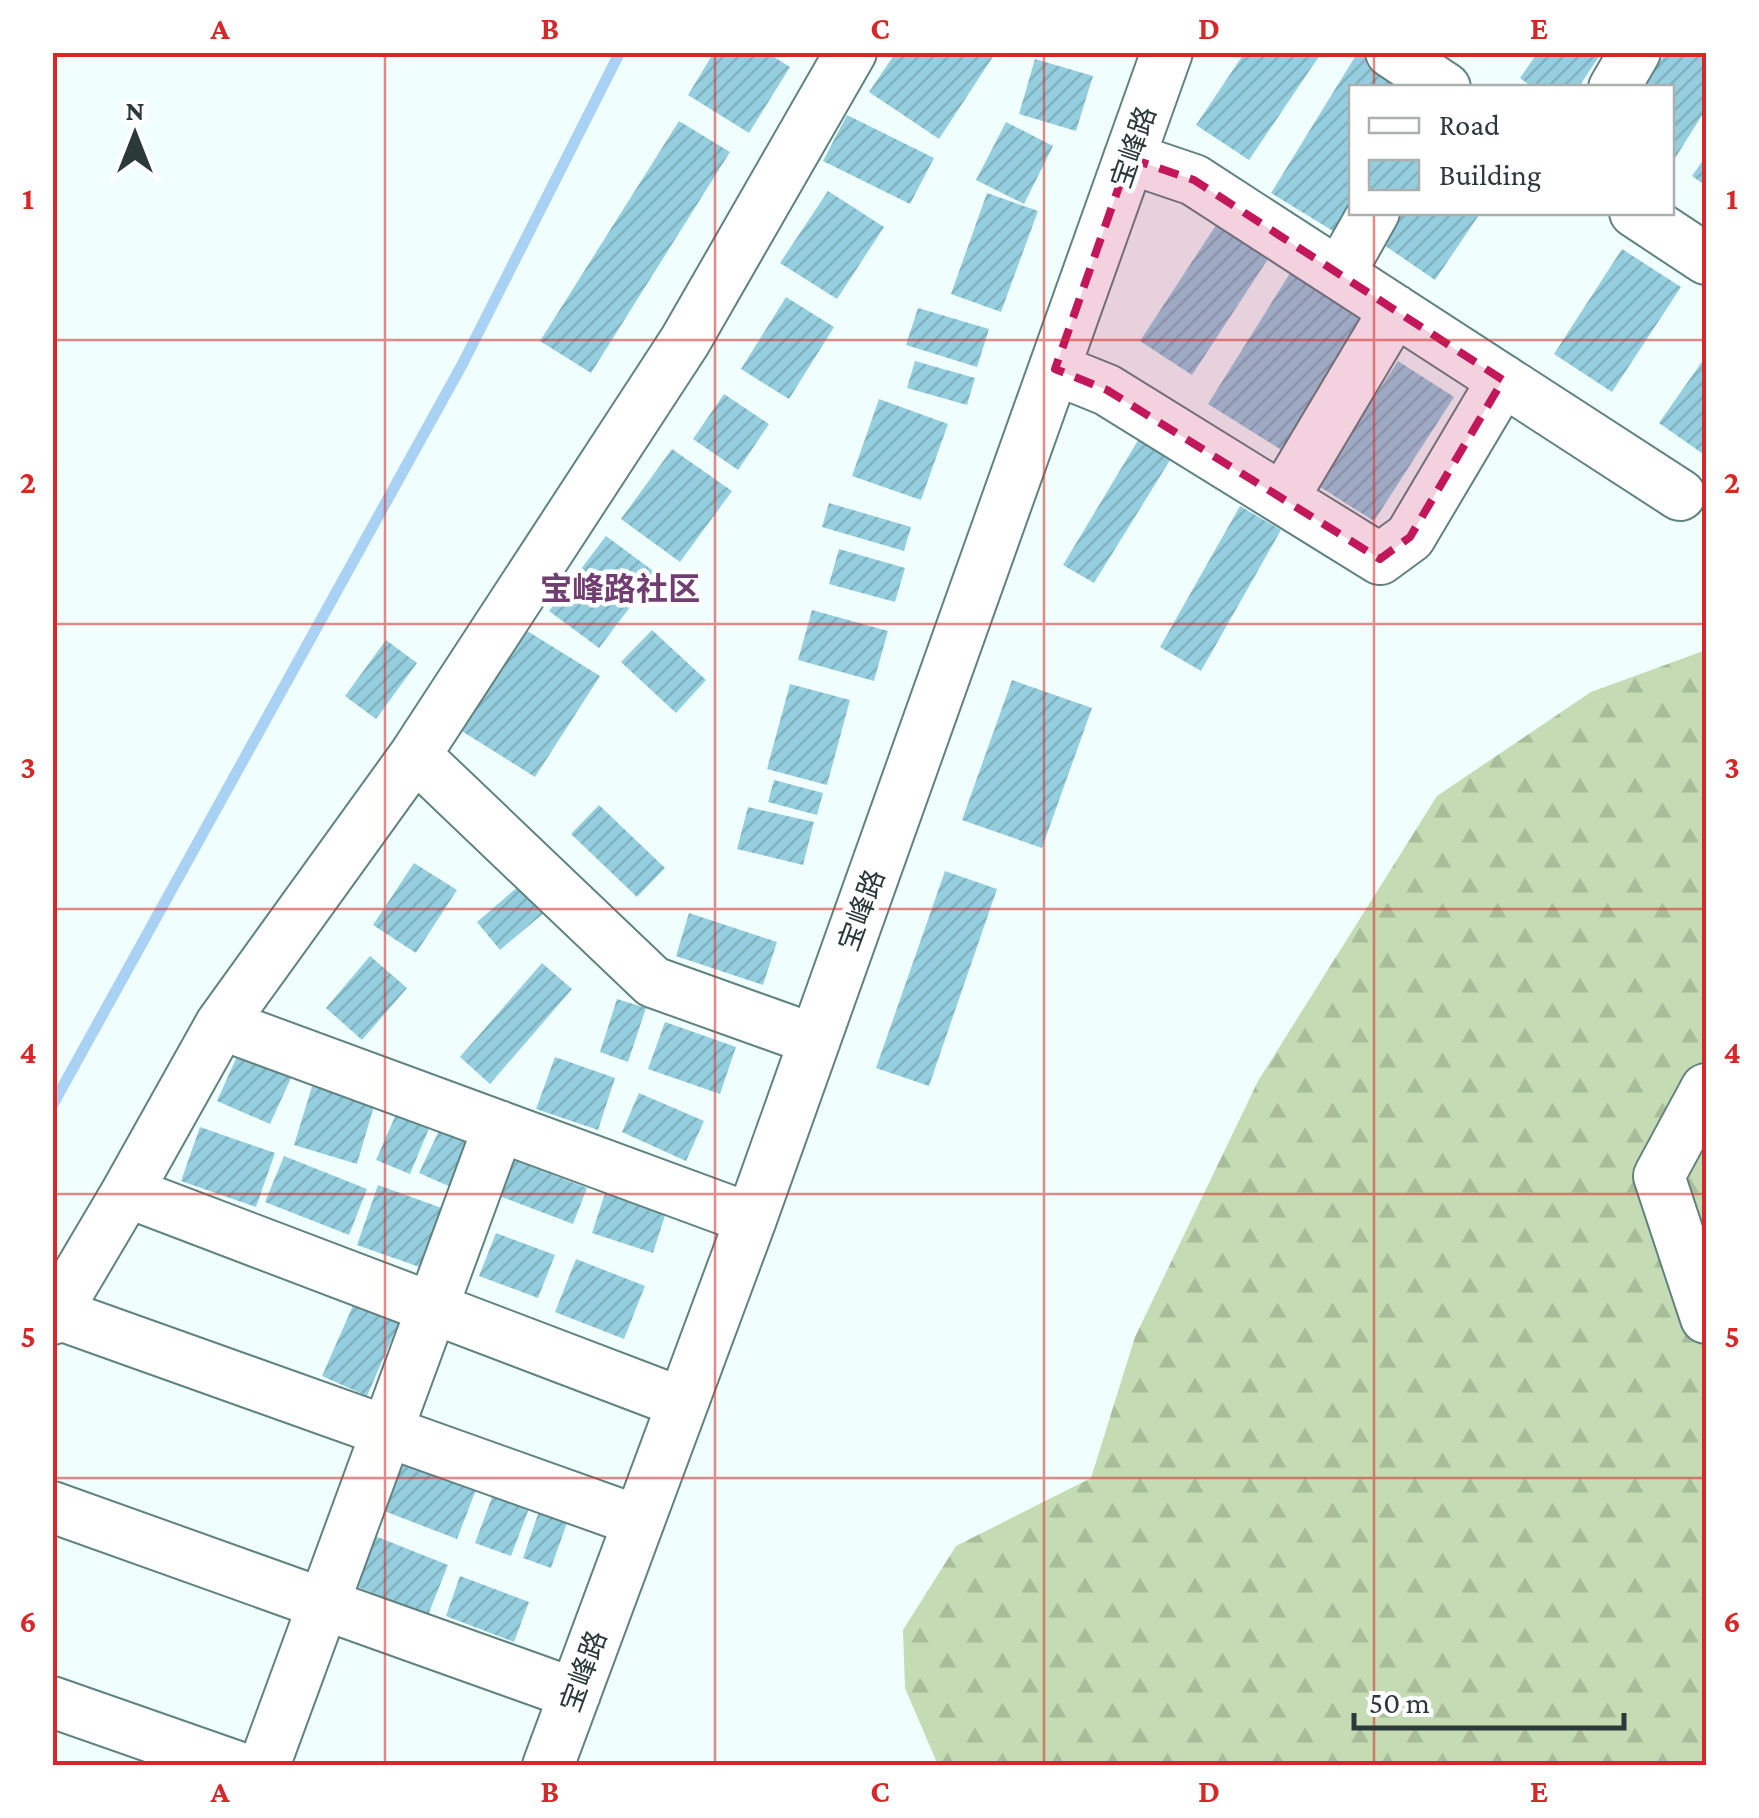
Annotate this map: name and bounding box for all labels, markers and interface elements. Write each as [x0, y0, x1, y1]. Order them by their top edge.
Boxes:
text: A [209, 10, 230, 46]
text: B [541, 10, 559, 46]
text: C [870, 10, 890, 46]
text: D [1198, 10, 1220, 46]
text: E [1530, 10, 1548, 46]
north arrow [85, 85, 185, 185]
legend [1349, 85, 1674, 215]
text: N [125, 95, 145, 126]
street label: 宝峰路 [1105, 102, 1162, 192]
text: Road [1439, 108, 1500, 141]
text: Building [1439, 158, 1541, 192]
text: 1 [22, 180, 34, 216]
text: 1 [1726, 180, 1738, 216]
text: 2 [20, 464, 36, 500]
text: 2 [1724, 464, 1740, 500]
district label: 宝峰路社区 [540, 571, 700, 607]
text: 3 [20, 749, 36, 785]
text: 3 [1724, 749, 1740, 785]
street label: 宝峰路 [833, 865, 890, 955]
text: 4 [19, 1034, 37, 1070]
text: 4 [1723, 1034, 1741, 1070]
text: 5 [20, 1318, 36, 1354]
text: 5 [1724, 1318, 1740, 1354]
text: 6 [19, 1603, 37, 1639]
text: 6 [1723, 1603, 1741, 1639]
street label: 宝峰路 [555, 1626, 612, 1716]
scale bar [1354, 1668, 1624, 1730]
text: 50 m [1369, 1686, 1430, 1719]
text: A [209, 1773, 230, 1809]
text: B [541, 1773, 559, 1809]
text: C [870, 1773, 890, 1809]
text: D [1198, 1773, 1220, 1809]
text: E [1530, 1773, 1548, 1809]

